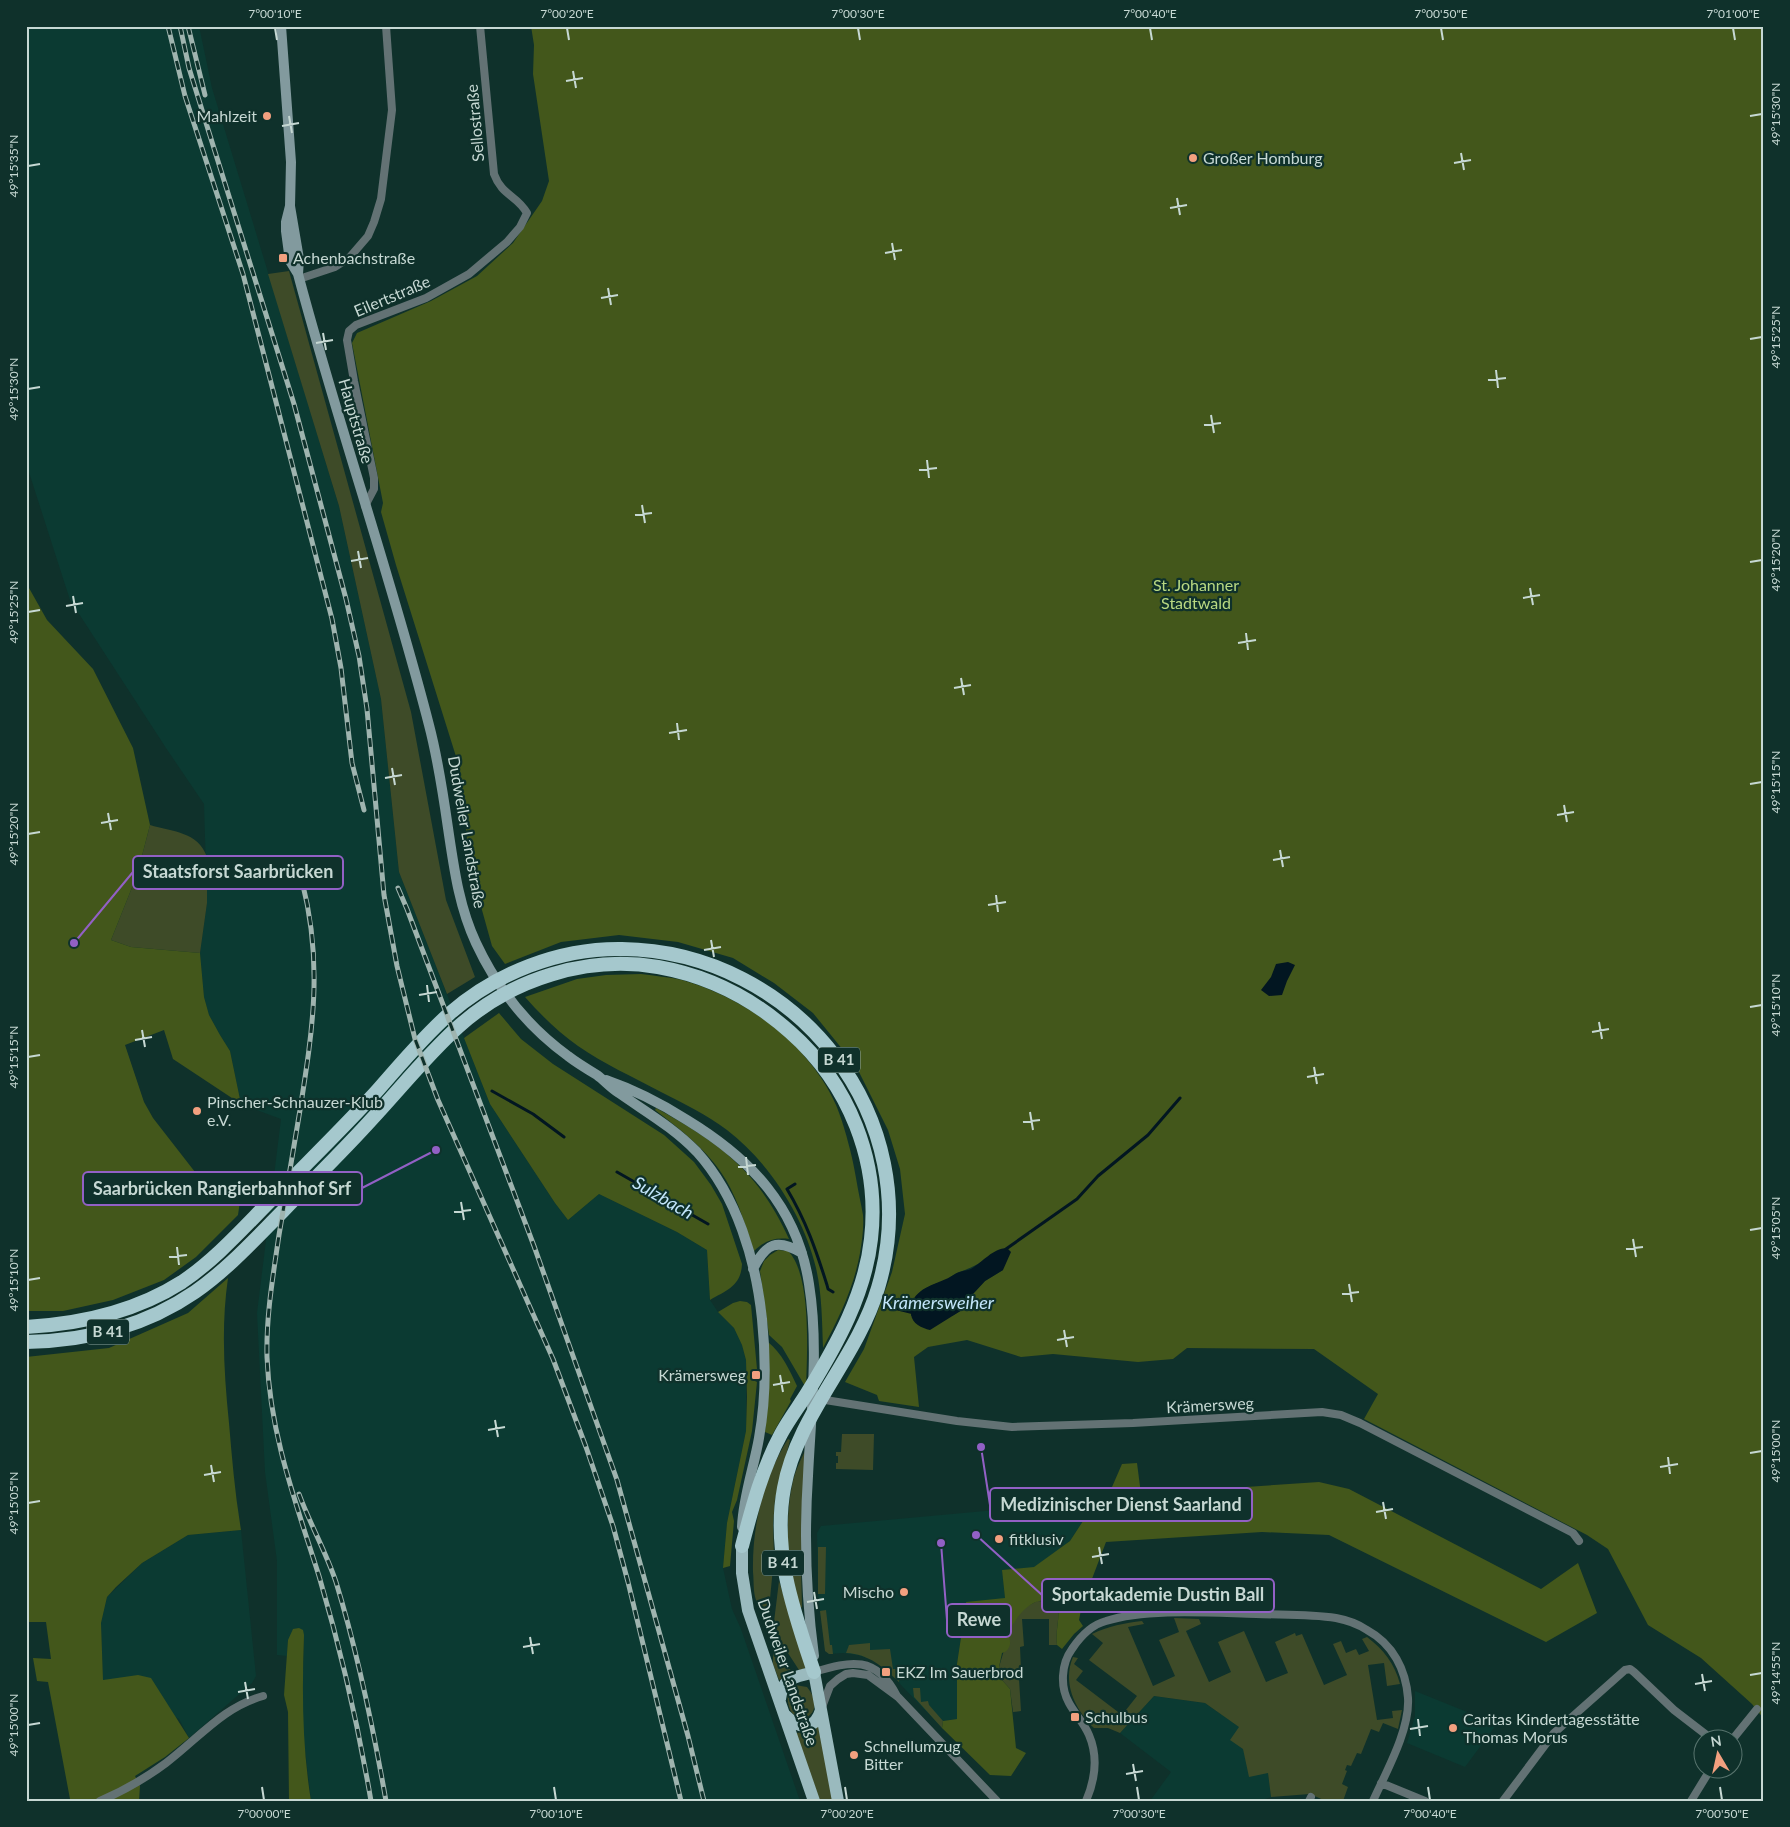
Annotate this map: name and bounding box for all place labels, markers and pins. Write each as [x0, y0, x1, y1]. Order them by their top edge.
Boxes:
place label: Mahlzeit [197, 106, 257, 125]
marker: Mahlzeit [261, 110, 273, 122]
place label: Großer Homburg [1203, 148, 1322, 167]
marker: Großer Homburg [1187, 152, 1199, 164]
place label: Achenbachstraße [293, 248, 415, 267]
marker: Achenbachstraße [277, 252, 289, 264]
callout: Staatsforst Saarbrücken [133, 856, 343, 889]
place label: Pinscher-Schnauzer-Klub e.V. [207, 1092, 383, 1129]
marker: Pinscher-Schnauzer-Klub e.V. [191, 1105, 203, 1117]
callout: Saarbrücken Rangierbahnhof Srf [83, 1172, 362, 1205]
place label: Krämersweg [658, 1365, 746, 1384]
marker: Krämersweg [750, 1369, 762, 1381]
callout: Medizinischer Dienst Saarland [990, 1488, 1252, 1521]
place label: fitklusiv [1009, 1529, 1064, 1548]
marker: fitklusiv [993, 1533, 1005, 1545]
callout: Sportakademie Dustin Ball [1042, 1579, 1274, 1612]
place label: Mischo [843, 1582, 894, 1601]
marker: Mischo [898, 1586, 910, 1598]
callout: Rewe [947, 1604, 1011, 1637]
place label: EKZ Im Sauerbrod [896, 1662, 1023, 1681]
marker: EKZ Im Sauerbrod [880, 1666, 892, 1678]
place label: Schulbus [1085, 1707, 1148, 1726]
place label: Caritas Kindertagesstätte Thomas Morus [1463, 1709, 1640, 1746]
marker: Schulbus [1069, 1711, 1081, 1723]
marker: Caritas Kindertagesstätte Thomas Morus [1447, 1722, 1459, 1734]
place label: Schnellumzug Bitter [864, 1736, 961, 1773]
marker: Schnellumzug Bitter [848, 1749, 860, 1761]

